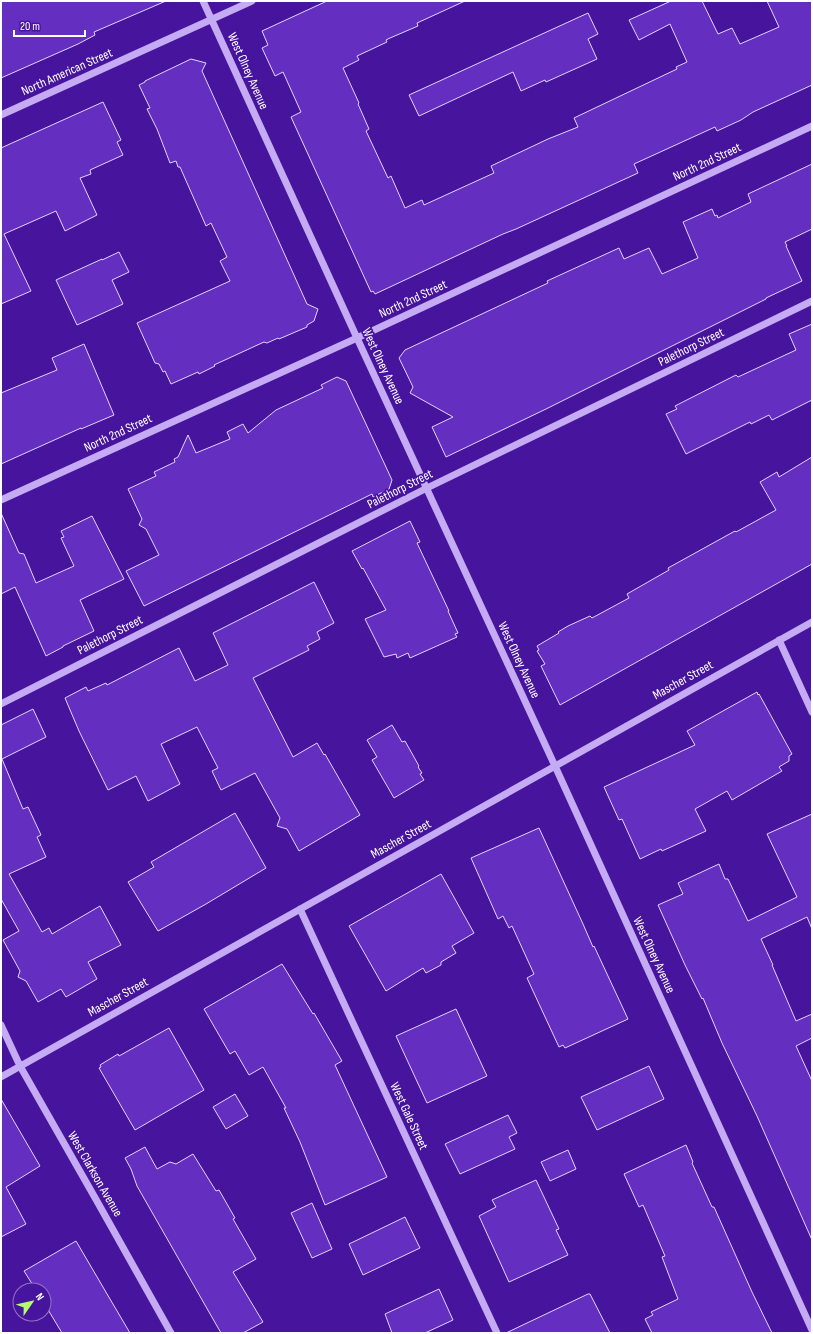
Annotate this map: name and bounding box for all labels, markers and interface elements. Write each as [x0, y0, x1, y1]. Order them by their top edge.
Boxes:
scale bar [14, 12, 85, 38]
text: 20 m [20, 19, 40, 34]
street label: West Olney Avenue [224, 30, 272, 112]
street label: North American Street [19, 45, 115, 99]
street label: North 2nd Street [670, 139, 744, 185]
street label: North 2nd Street [376, 276, 450, 322]
street label: Palethorp Street [655, 324, 727, 370]
street label: West Olney Avenue [358, 325, 408, 407]
street label: North 2nd Street [81, 410, 155, 456]
street label: Palethorp Street [365, 466, 435, 512]
street label: Palethorp Street [75, 612, 145, 658]
street label: West Olney Avenue [494, 619, 544, 701]
street label: Mascher Street [650, 657, 716, 703]
street label: Mascher Street [368, 816, 434, 862]
street label: West Olney Avenue [629, 914, 679, 996]
street label: Mascher Street [85, 974, 151, 1020]
street label: West Gale Street [386, 1080, 432, 1152]
street label: West Clarkson Avenue [64, 1128, 126, 1220]
north arrow [12, 1282, 52, 1322]
text: N [33, 1291, 47, 1303]

